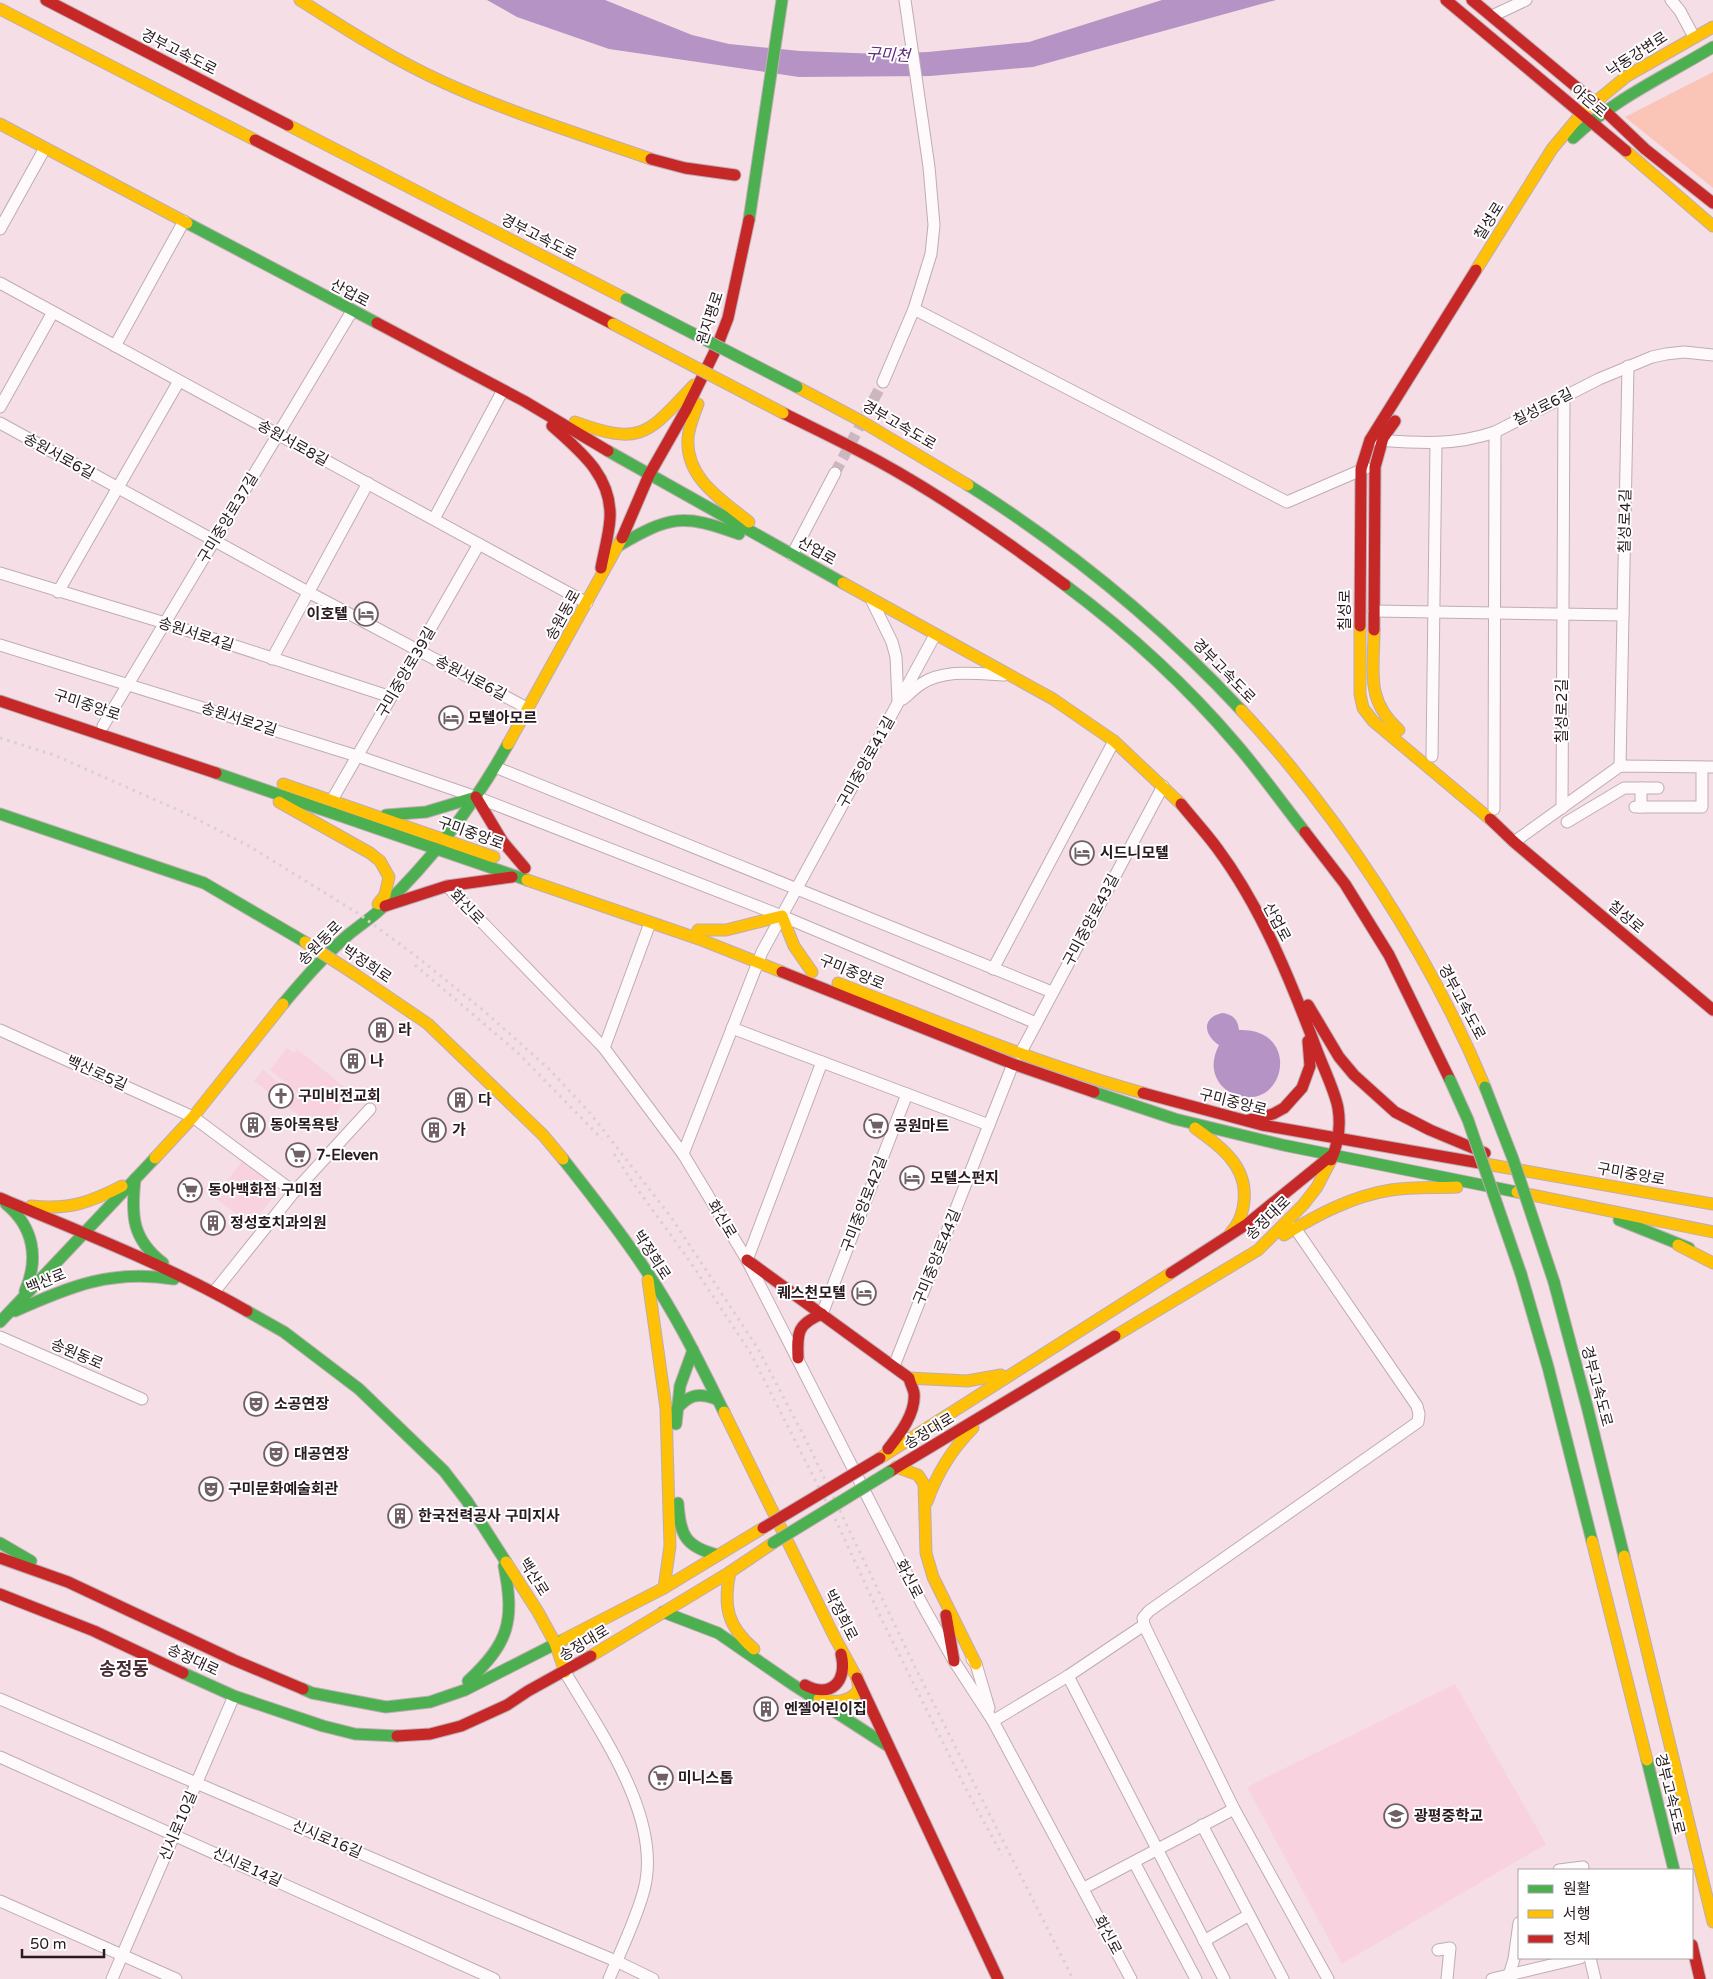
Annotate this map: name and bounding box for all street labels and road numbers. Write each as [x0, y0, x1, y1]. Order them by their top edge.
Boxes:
street label: 경부고속도로 [138, 25, 220, 79]
street label: 낙동강변로 [1603, 28, 1671, 80]
street label: 야은로 [1567, 81, 1611, 121]
street label: 칠성로 [1470, 199, 1508, 243]
street label: 경부고속도로 [498, 210, 580, 264]
street label: 산업로 [327, 275, 373, 311]
street label: 원지평로 [693, 289, 727, 347]
street label: 칠성로6길 [1510, 384, 1576, 430]
street label: 경부고속도로 [859, 397, 939, 453]
street label: 송원서로8길 [254, 416, 332, 470]
street label: 송원서로6길 [20, 429, 98, 483]
street label: 구미중앙로37길 [194, 470, 262, 566]
street label: 칠성로4길 [1615, 489, 1635, 553]
street label: 산업로 [795, 533, 839, 569]
street label: 송원동로 [542, 586, 584, 644]
street label: 칠성로 [1336, 589, 1354, 631]
street label: 송원서로4길 [156, 613, 236, 655]
street label: 구미중앙로39길 [373, 623, 439, 721]
street label: 경부고속도로 [1189, 635, 1259, 707]
street label: 송원서로6길 [432, 652, 510, 704]
street label: 칠성로2길 [1553, 679, 1571, 743]
street label: 구미중앙로 [51, 686, 123, 724]
street label: 송원서로2길 [199, 698, 279, 740]
street label: 구미중앙로41길 [833, 713, 899, 811]
street label: 구미중앙로 [435, 813, 507, 853]
street label: 구미중앙로43길 [1059, 871, 1123, 969]
street label: 화신로 [446, 886, 488, 928]
street label: 칠성로 [1604, 897, 1648, 937]
street label: 산업로 [1259, 899, 1295, 945]
street label: 송원동로 [294, 917, 346, 969]
street label: 박정희로 [339, 941, 395, 987]
street label: 구미중앙로 [817, 951, 887, 993]
street label: 경부고속도로 [1435, 961, 1489, 1043]
street label: 백산로5길 [64, 1052, 130, 1094]
street label: 구미중앙로 [1197, 1085, 1269, 1119]
street label: 구미중앙로42길 [837, 1153, 891, 1255]
street label: 구미중앙로 [1595, 1159, 1667, 1189]
street label: 송정대로 [1242, 1192, 1294, 1244]
street label: 화신로 [704, 1197, 740, 1241]
street label: 구미중앙로44길 [910, 1207, 964, 1307]
street label: 박정희로 [629, 1227, 675, 1283]
street label: 백산로 [23, 1265, 69, 1297]
street label: 송원동로 [48, 1335, 106, 1373]
street label: 경부고속도로 [1578, 1344, 1616, 1428]
street label: 송정대로 [901, 1409, 957, 1453]
street label: 백산로 [515, 1555, 553, 1599]
street label: 화신로 [892, 1556, 926, 1602]
street label: 박정희로 [820, 1586, 862, 1644]
street label: 송정대로 [556, 1621, 612, 1665]
street label: 송정대로 [164, 1640, 222, 1680]
street label: 경부고속도로 [1651, 1752, 1689, 1836]
street label: 신시로10길 [155, 1788, 201, 1864]
street label: 신시로16길 [289, 1816, 365, 1862]
street label: 신시로14길 [210, 1844, 284, 1890]
street label: 화신로 [1090, 1912, 1126, 1958]

